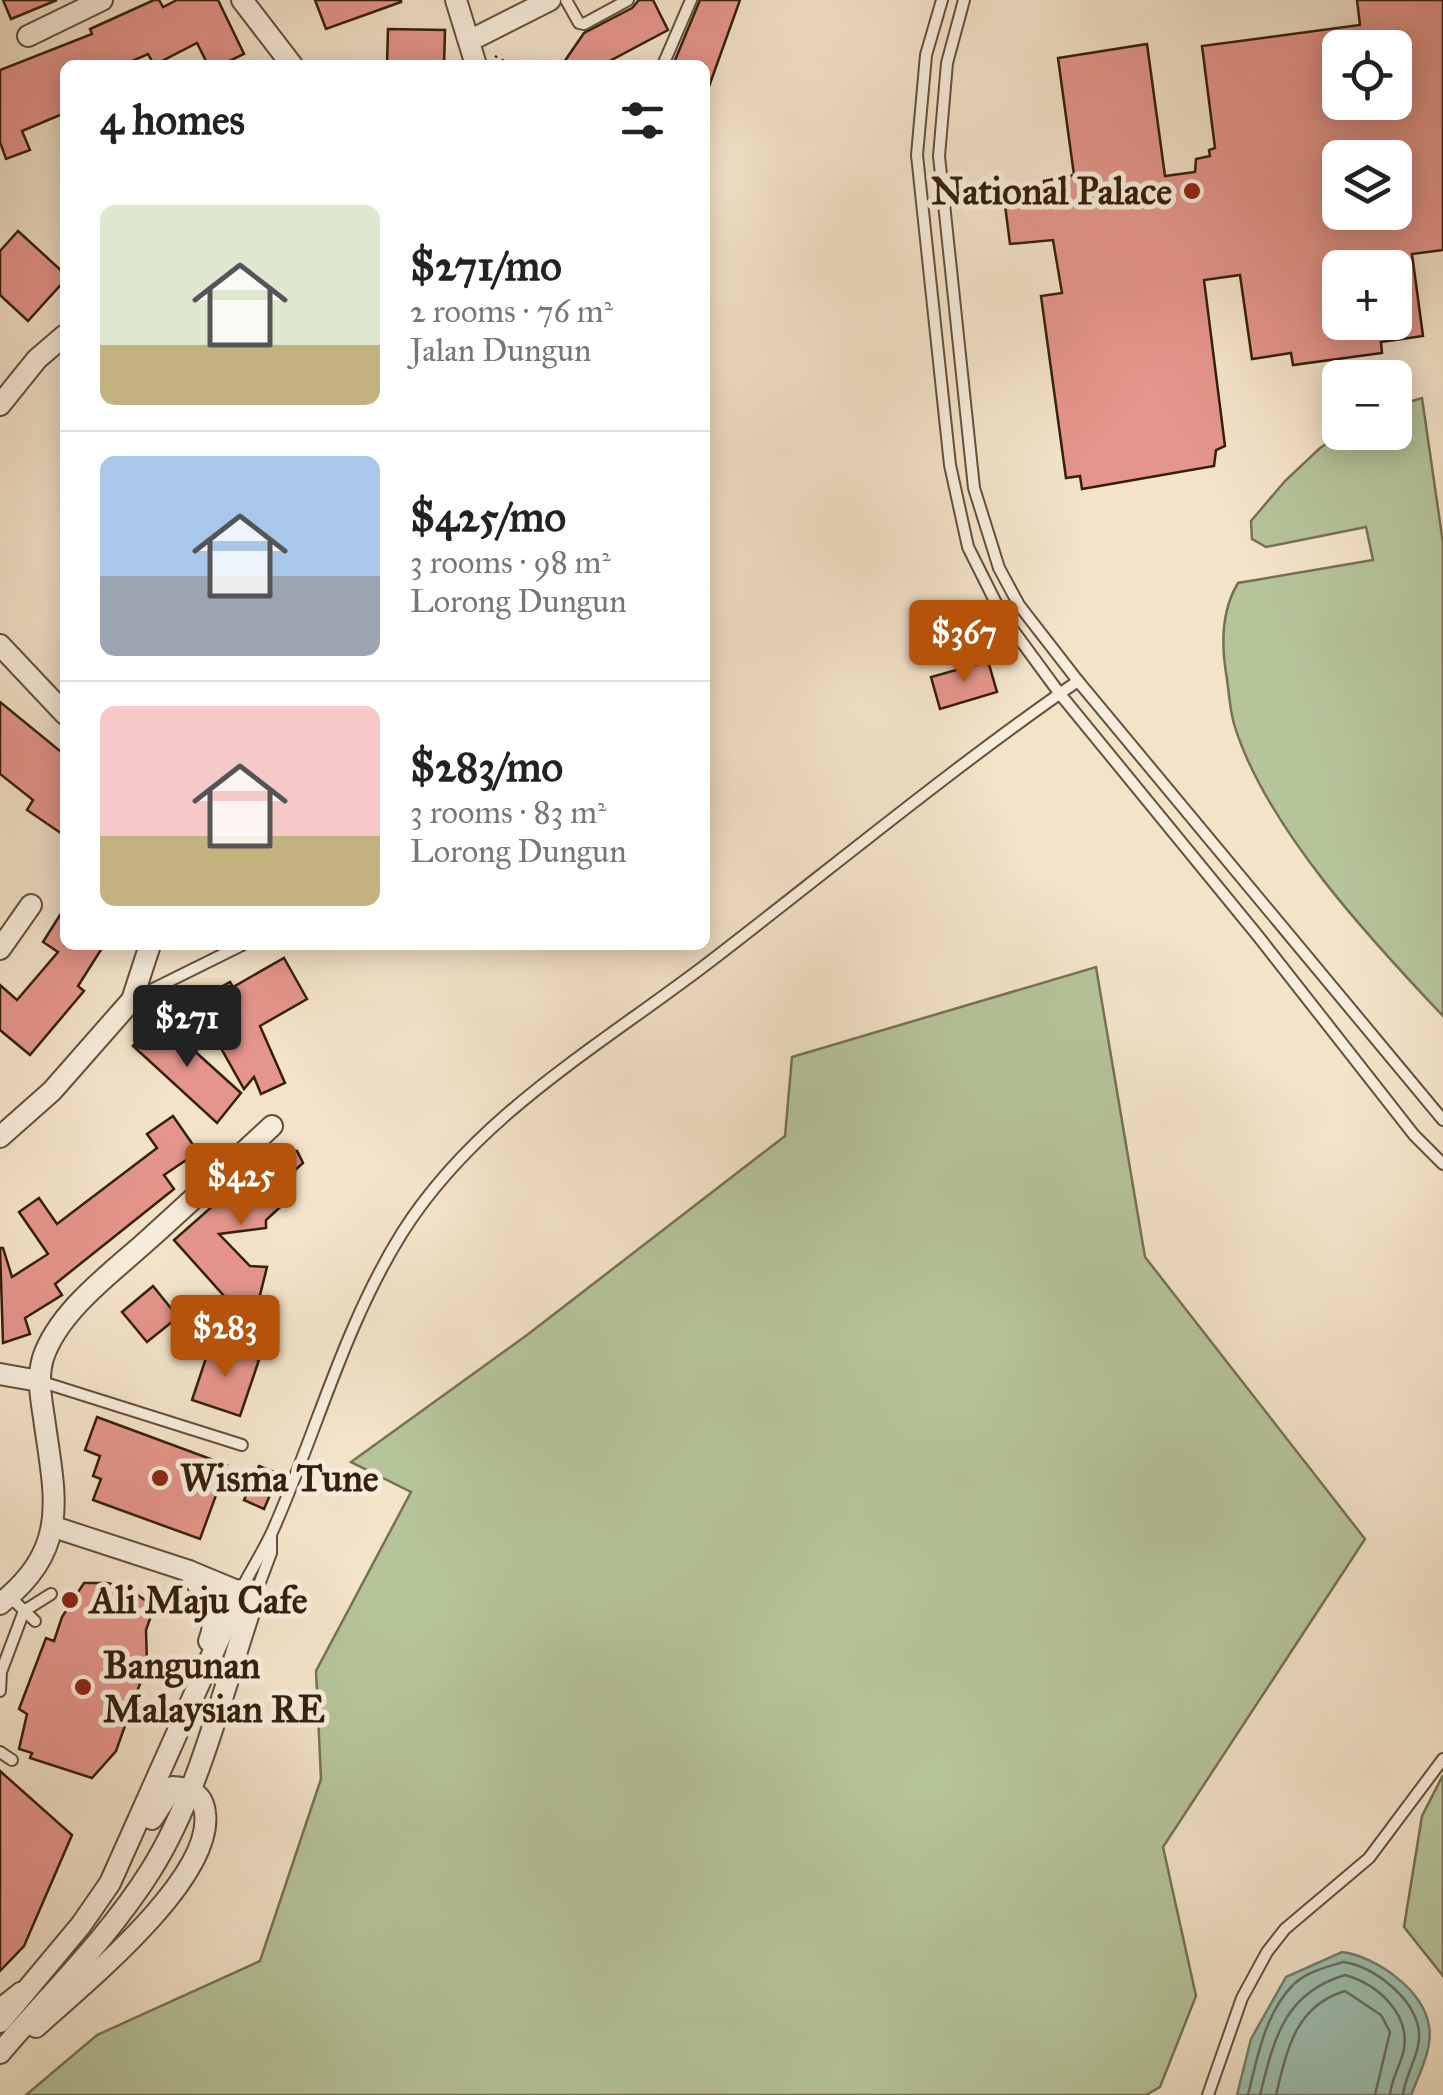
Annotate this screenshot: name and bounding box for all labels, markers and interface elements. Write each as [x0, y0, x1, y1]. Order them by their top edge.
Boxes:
map controls [1322, 30, 1412, 450]
button: locate [1322, 30, 1412, 120]
icon: filters [615, 93, 670, 148]
text: 4 homes [100, 94, 245, 146]
button: layers [1322, 140, 1412, 230]
place label: National Palace [931, 168, 1172, 214]
marker: National Palace [1181, 180, 1203, 202]
text: $271/mo [410, 240, 562, 292]
icon: home [180, 245, 300, 365]
button: + [1322, 250, 1412, 340]
text: 2 rooms · 76 m² [410, 292, 613, 331]
text: Jalan Dungun [410, 331, 591, 370]
button: − [1322, 360, 1412, 450]
text: $425/mo [410, 491, 566, 543]
icon: home [180, 496, 300, 616]
text: 3 rooms · 98 m² [410, 543, 611, 582]
text: Lorong Dungun [410, 582, 626, 621]
pin: $367 [905, 600, 1023, 685]
text: $367 [931, 613, 997, 652]
text: $283/mo [410, 741, 563, 793]
icon: home [180, 746, 300, 866]
text: 3 rooms · 83 m² [410, 793, 606, 832]
text: Lorong Dungun [410, 832, 626, 871]
pin: $271 [128, 985, 246, 1070]
text: $271 [155, 998, 219, 1037]
pin: $425 [182, 1143, 300, 1228]
text: $425 [207, 1156, 275, 1195]
pin: $283 [166, 1295, 284, 1380]
text: $283 [193, 1308, 257, 1347]
place label: Wisma Tune [180, 1455, 379, 1501]
marker: Wisma Tune [149, 1467, 171, 1489]
place label: Ali Maju Cafe [88, 1577, 308, 1623]
marker: Ali Maju Cafe [59, 1589, 81, 1611]
place label: Bangunan Malaysian RE [103, 1642, 325, 1732]
marker: Bangunan Malaysian RE [72, 1676, 94, 1698]

